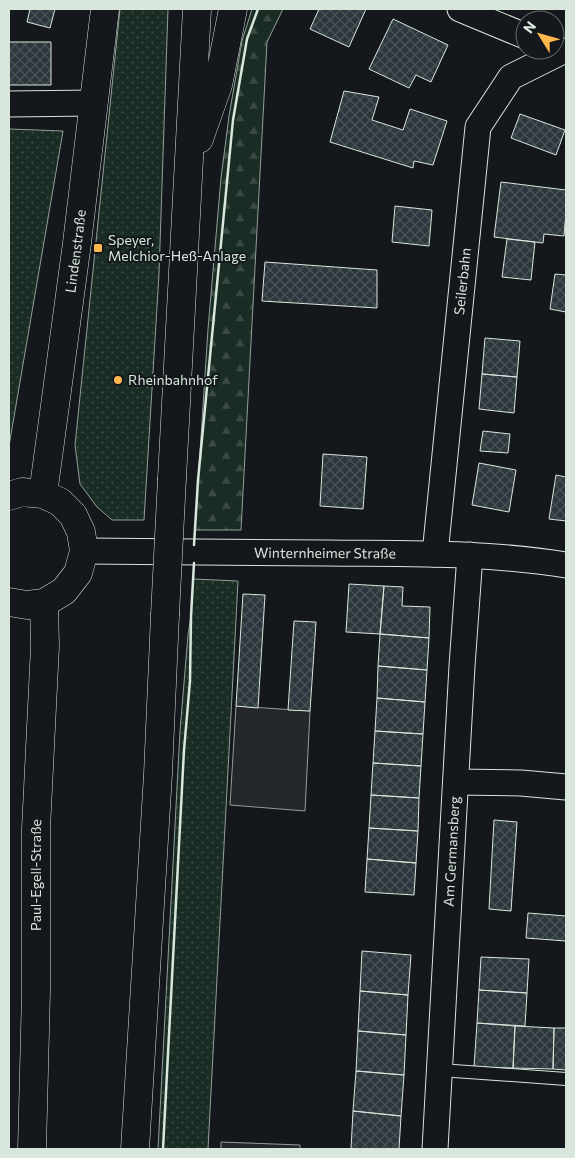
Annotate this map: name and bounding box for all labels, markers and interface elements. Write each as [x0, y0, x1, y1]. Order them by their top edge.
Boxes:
north arrow [515, 10, 565, 60]
text: N [519, 18, 539, 36]
street label: Lindenstraße [61, 209, 89, 294]
place label: Speyer, Melchior-Heß-Anlage [108, 231, 246, 264]
marker: Speyer, Melchior-Heß-Anlage [92, 242, 104, 254]
street label: Seilerbahn [450, 247, 474, 316]
place label: Rheinbahnhof [128, 371, 218, 388]
marker: Rheinbahnhof [112, 374, 124, 386]
street label: Winternheimer Straße [254, 544, 396, 562]
street label: Am Germansberg [440, 795, 463, 907]
street label: Paul-Egell-Straße [27, 819, 44, 931]

